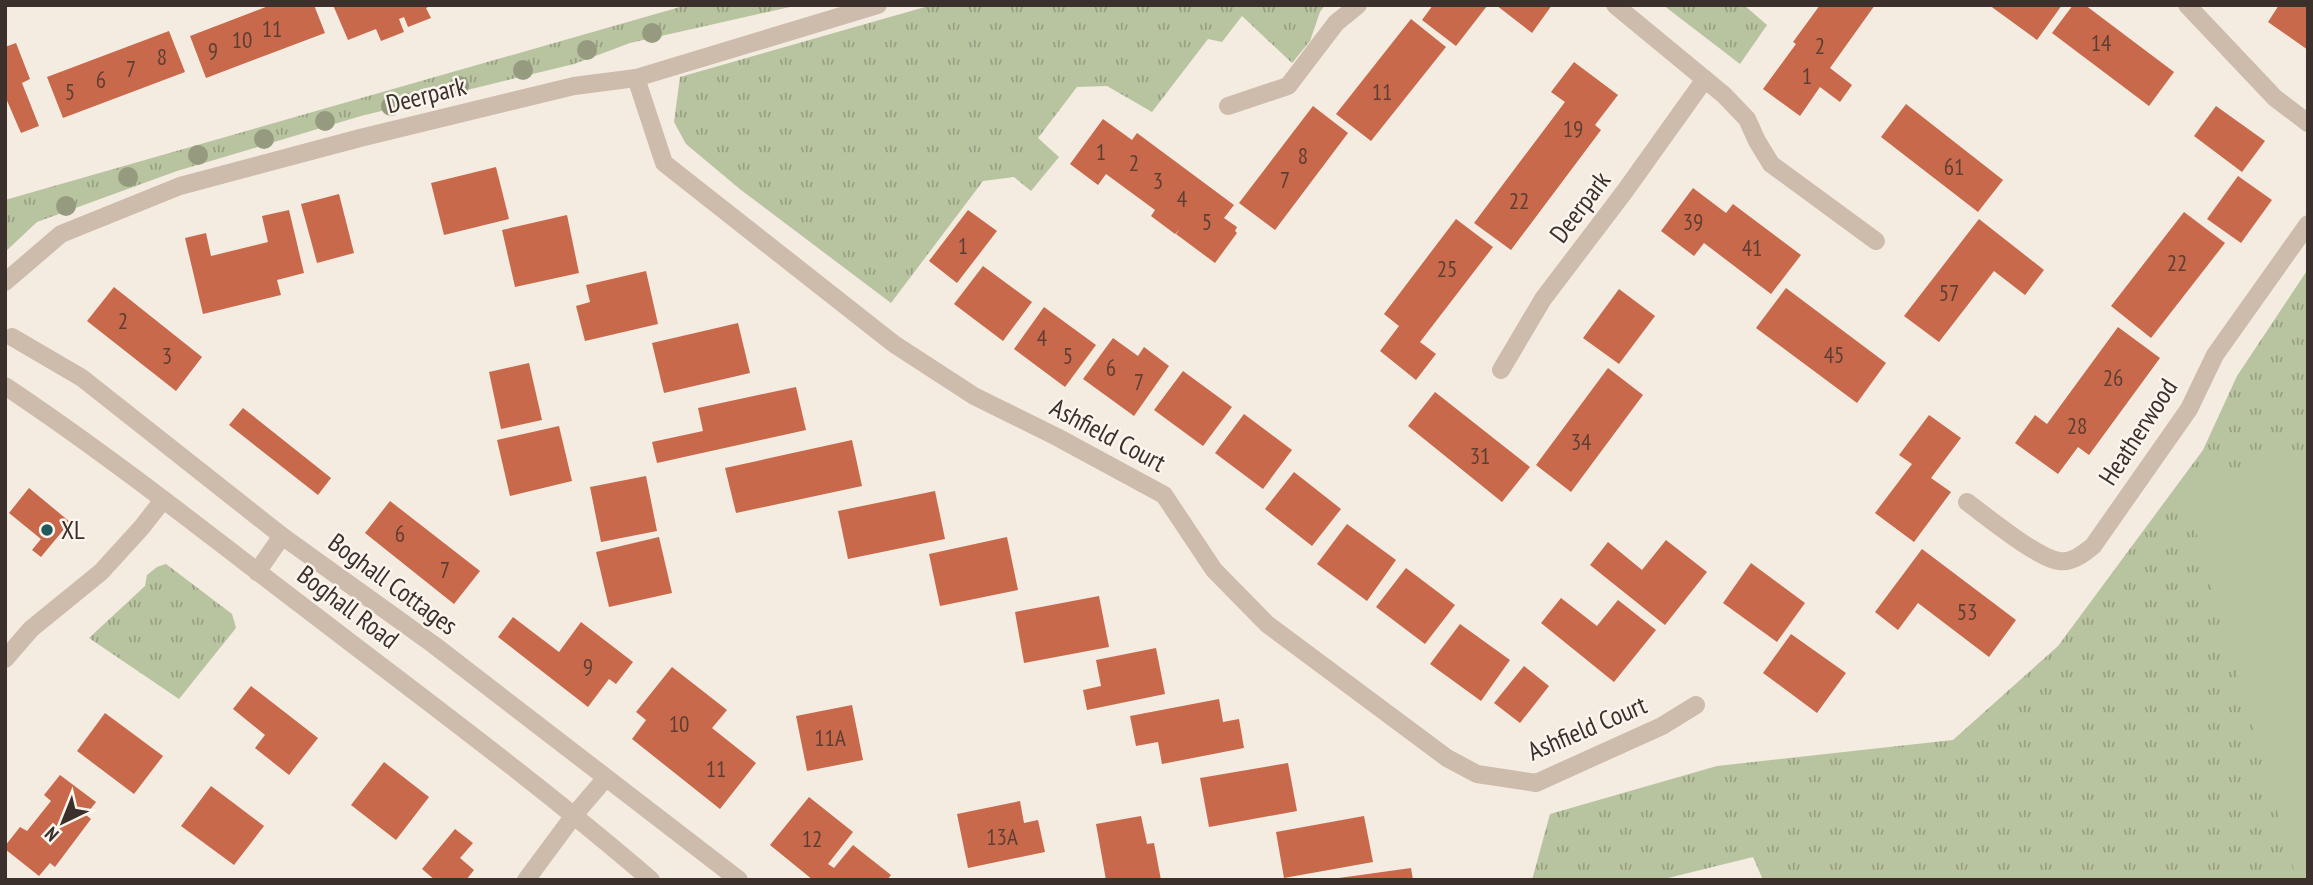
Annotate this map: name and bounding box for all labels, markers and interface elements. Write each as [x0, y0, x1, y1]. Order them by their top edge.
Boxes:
house number: 11 [262, 14, 282, 43]
house number: 10 [232, 25, 252, 54]
house number: 14 [2091, 28, 2111, 57]
house number: 2 [1815, 31, 1825, 60]
house number: 9 [208, 36, 218, 65]
house number: 8 [157, 42, 167, 71]
house number: 7 [126, 54, 136, 83]
house number: 1 [1802, 61, 1812, 90]
house number: 6 [96, 65, 106, 94]
street label: Deerpark [383, 69, 469, 120]
house number: 5 [65, 77, 75, 106]
house number: 11 [1372, 77, 1392, 106]
house number: 19 [1563, 114, 1583, 143]
house number: 1 [1096, 137, 1106, 166]
house number: 8 [1298, 141, 1308, 170]
house number: 2 [1129, 148, 1139, 177]
house number: 61 [1944, 152, 1964, 181]
street label: Deerpark [1542, 164, 1617, 249]
house number: 7 [1280, 165, 1290, 194]
house number: 3 [1153, 166, 1163, 195]
house number: 4 [1177, 184, 1187, 213]
house number: 22 [1509, 186, 1529, 215]
house number: 5 [1202, 207, 1212, 236]
house number: 39 [1683, 207, 1703, 236]
house number: 1 [958, 231, 968, 260]
house number: 41 [1742, 233, 1762, 262]
house number: 22 [2167, 248, 2187, 277]
house number: 25 [1437, 254, 1457, 283]
house number: 57 [1939, 278, 1959, 307]
house number: 2 [118, 306, 128, 335]
house number: 4 [1037, 323, 1047, 352]
house number: 45 [1824, 340, 1844, 369]
house number: 3 [162, 341, 172, 370]
house number: 5 [1063, 341, 1073, 370]
house number: 6 [1106, 353, 1116, 382]
house number: 26 [2103, 363, 2123, 392]
house number: 7 [1134, 367, 1144, 396]
street label: Heatherwood [2091, 372, 2184, 491]
street label: Ashfield Court [1045, 390, 1172, 479]
house number: 28 [2067, 411, 2087, 440]
house number: 34 [1571, 427, 1591, 456]
house number: 31 [1470, 441, 1490, 470]
place label: XL [61, 513, 85, 546]
house number: 6 [395, 519, 405, 548]
marker: XL [39, 522, 55, 538]
street label: Boghall Cottages [322, 526, 465, 642]
house number: 7 [440, 555, 450, 584]
street label: Boghall Road [291, 558, 406, 655]
house number: 53 [1957, 597, 1977, 626]
house number: 9 [583, 652, 593, 681]
street label: Ashfield Court [1522, 688, 1651, 767]
house number: 10 [669, 709, 689, 738]
house number: 11A [814, 723, 846, 752]
house number: 11 [706, 754, 726, 783]
north arrow [28, 787, 98, 857]
text: N [39, 822, 63, 847]
house number: 13A [986, 822, 1018, 851]
house number: 12 [802, 824, 822, 853]

